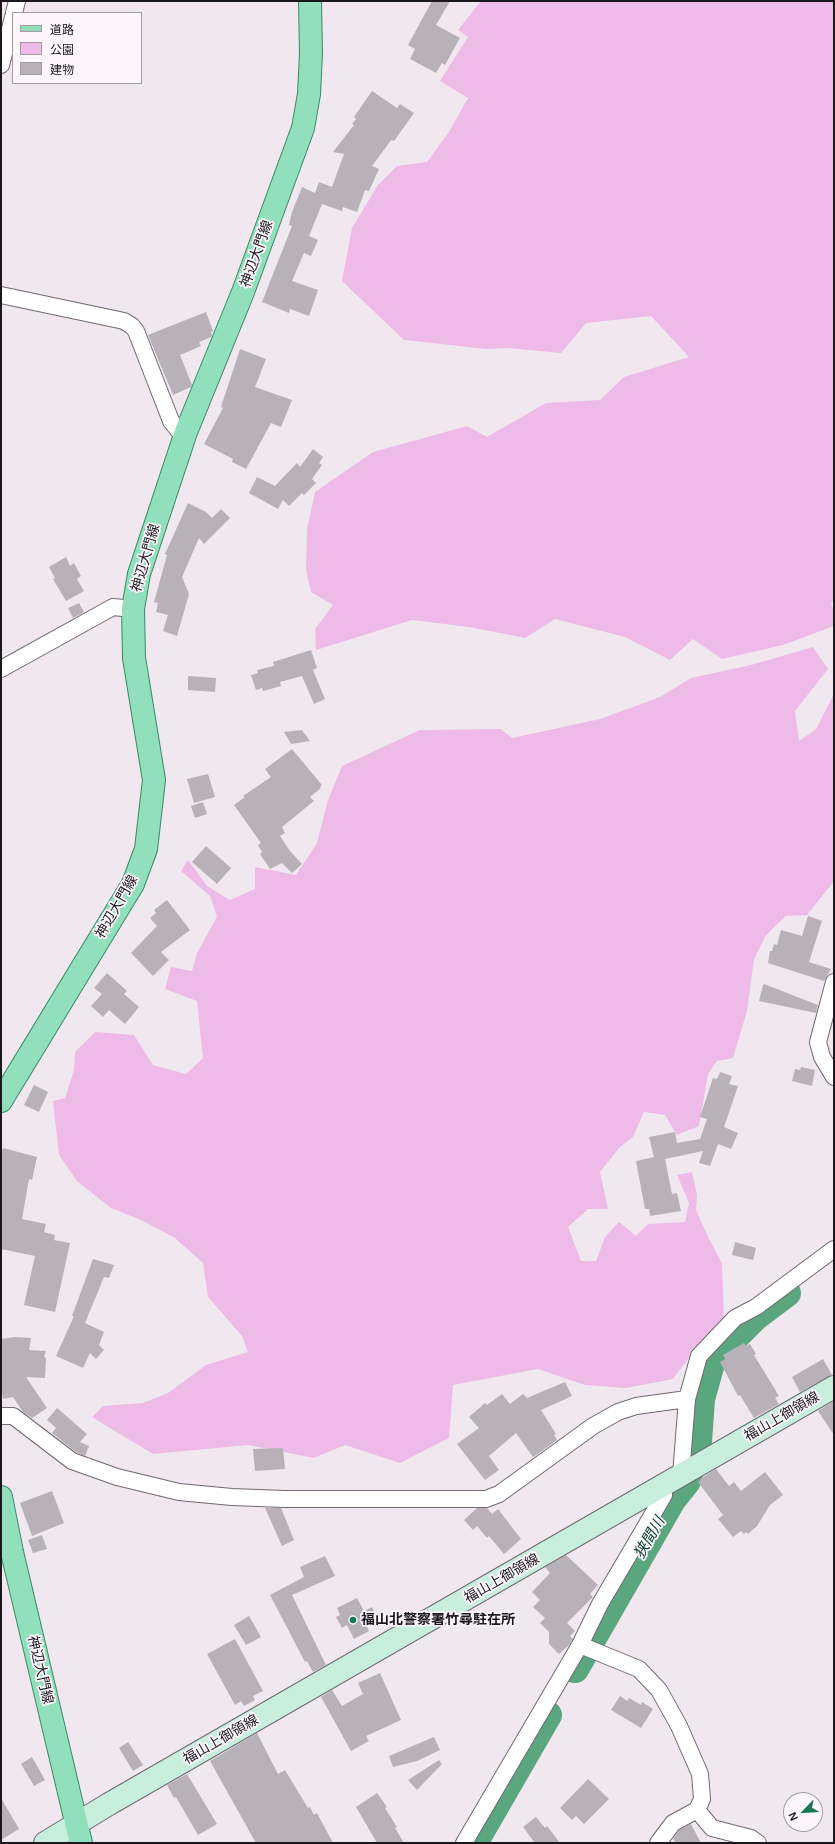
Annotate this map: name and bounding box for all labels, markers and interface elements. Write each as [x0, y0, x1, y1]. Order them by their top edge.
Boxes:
legend [12, 12, 142, 84]
text: 道路 [50, 23, 74, 37]
text: 公園 [50, 43, 74, 57]
text: 建物 [50, 63, 74, 77]
street label: 神辺大門線 [237, 218, 277, 290]
street label: 神辺大門線 [128, 522, 164, 594]
street label: 神辺大門線 [92, 872, 142, 942]
street label: 福山上御領線 [741, 1389, 823, 1445]
water label: 狭間川 [631, 1514, 669, 1562]
street label: 福山上御領線 [461, 1551, 543, 1607]
place label: 福山北警察署竹尋駐在所 [361, 1612, 515, 1628]
marker: 福山北警察署竹尋駐在所 [348, 1615, 358, 1625]
street label: 神辺大門線 [24, 1634, 56, 1706]
street label: 福山上御領線 [180, 1712, 262, 1768]
north arrow [783, 1792, 823, 1832]
text: N [786, 1811, 800, 1823]

